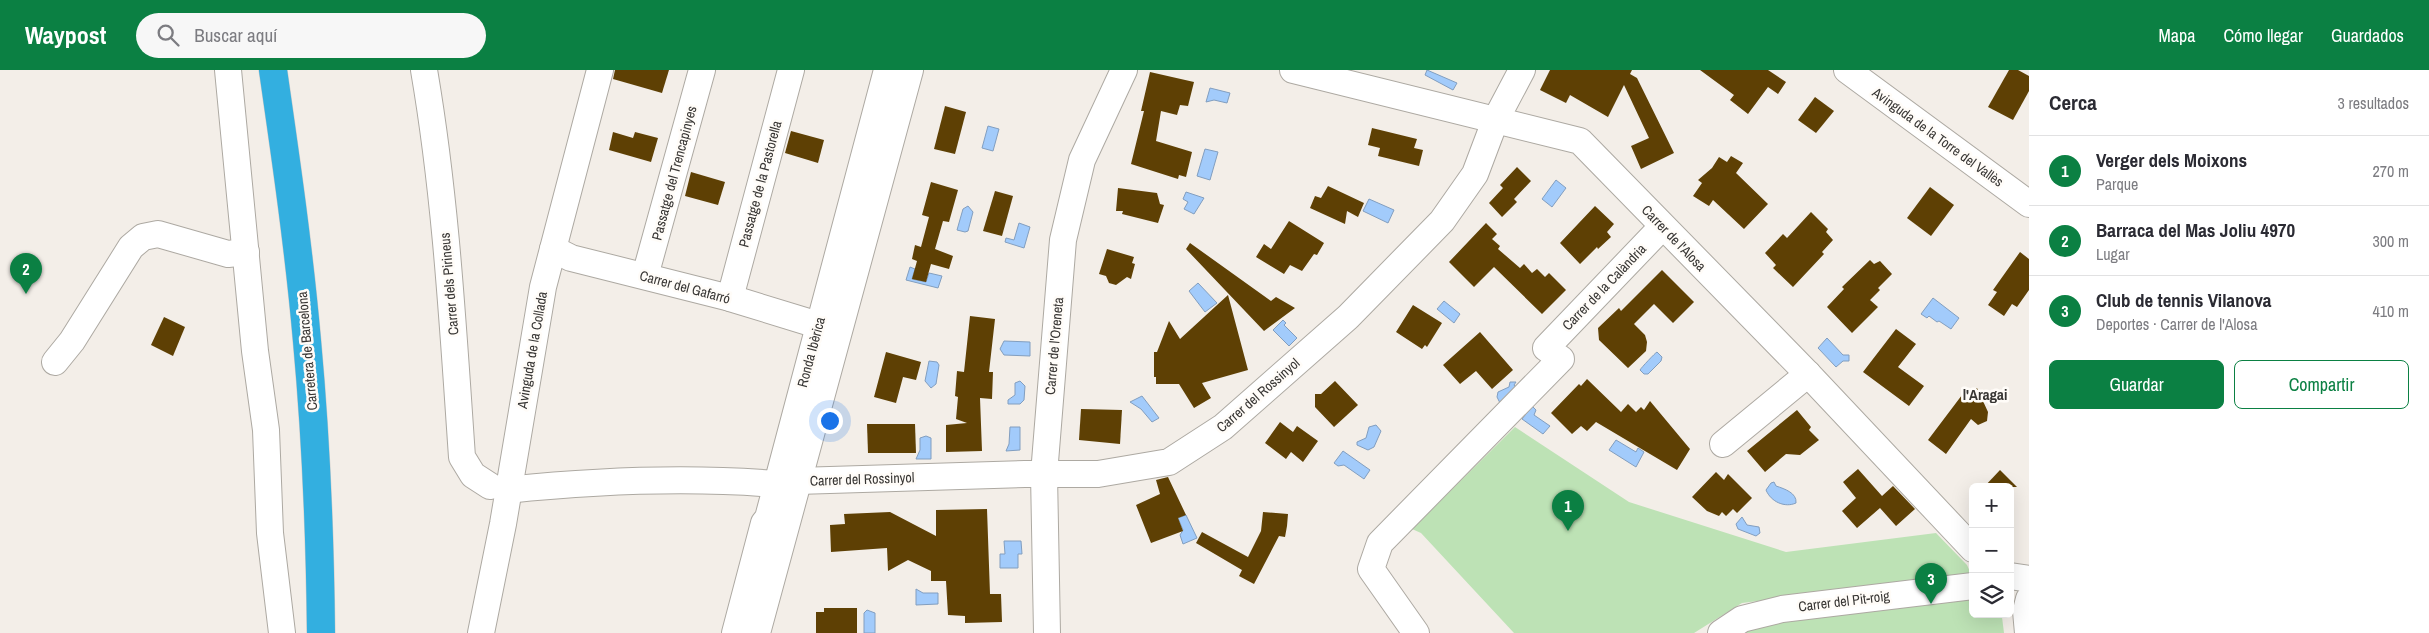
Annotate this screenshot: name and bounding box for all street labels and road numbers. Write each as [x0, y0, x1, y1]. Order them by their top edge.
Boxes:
street label: Avinguda de la Torre del Vallès [1868, 83, 2007, 191]
street label: Passatge del Trencapinyes [647, 104, 701, 242]
street label: Passatge de la Pastorella [734, 118, 786, 249]
street label: Carrer de l'Alosa [1638, 201, 1710, 275]
street label: Carrer dels Pirineus [436, 232, 462, 336]
street label: Carrer de la Calàndria [1558, 239, 1650, 334]
street label: Carrer del Gafarró [638, 266, 732, 308]
street label: Avinguda de la Collada [513, 289, 551, 411]
street label: Carretera de Barcelona [293, 290, 321, 411]
street label: Carrer de l'Oreneta [1041, 296, 1067, 396]
street label: Ronda Ibèrica [793, 314, 829, 389]
street label: Carrer del Rossinyol [1213, 354, 1303, 436]
street label: Carrer del Rossinyol [809, 468, 915, 490]
street label: Carrer del Pit-roig [1797, 586, 1891, 616]

